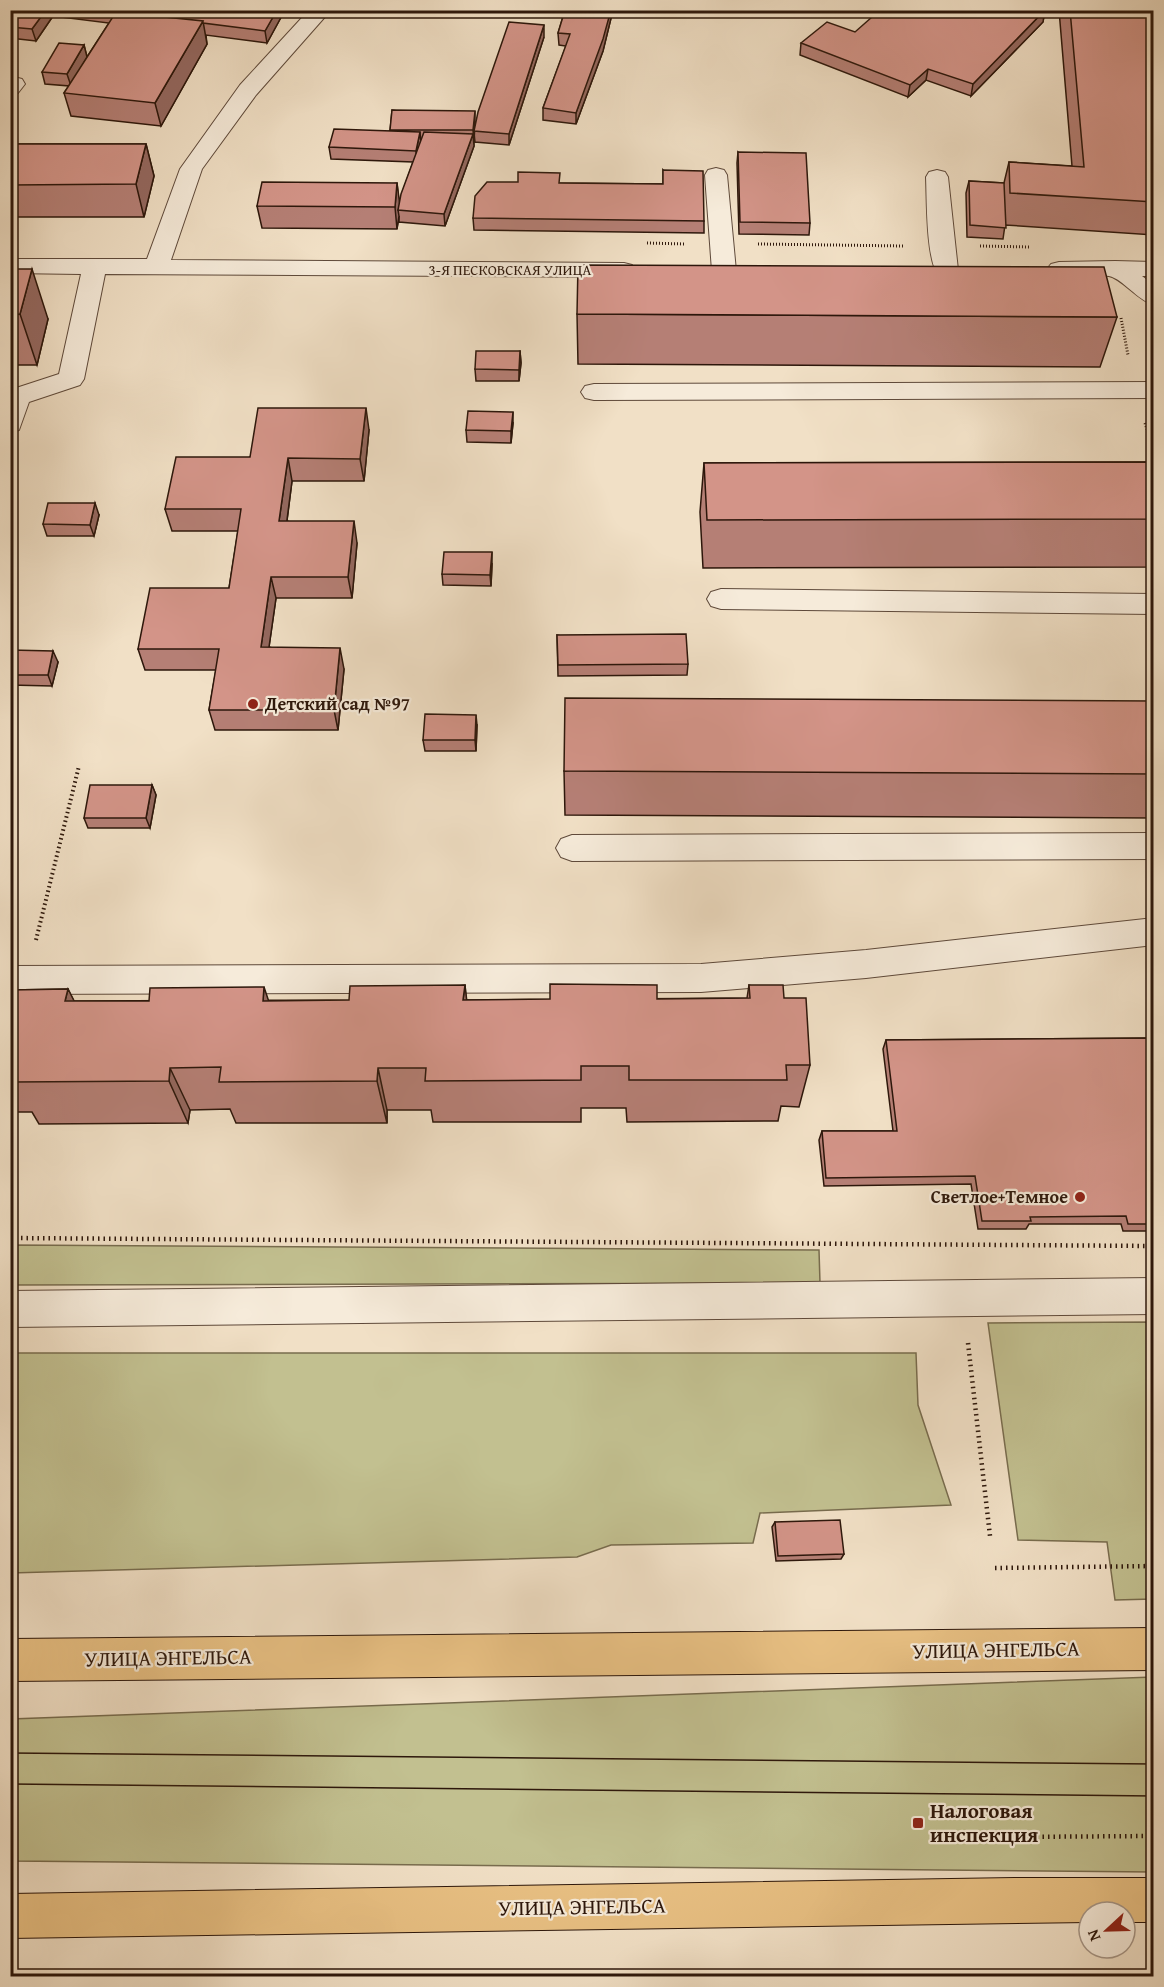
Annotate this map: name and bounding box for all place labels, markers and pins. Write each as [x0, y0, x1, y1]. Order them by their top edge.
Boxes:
place label: Детский сад №97 [264, 690, 410, 717]
marker: Детский сад №97 [246, 697, 260, 711]
place label: Светлое+Темное [931, 1183, 1068, 1210]
marker: Светлое+Темное [1073, 1190, 1087, 1204]
place label: Налоговая инспекция [930, 1795, 1038, 1850]
marker: Налоговая инспекция [911, 1816, 925, 1830]

